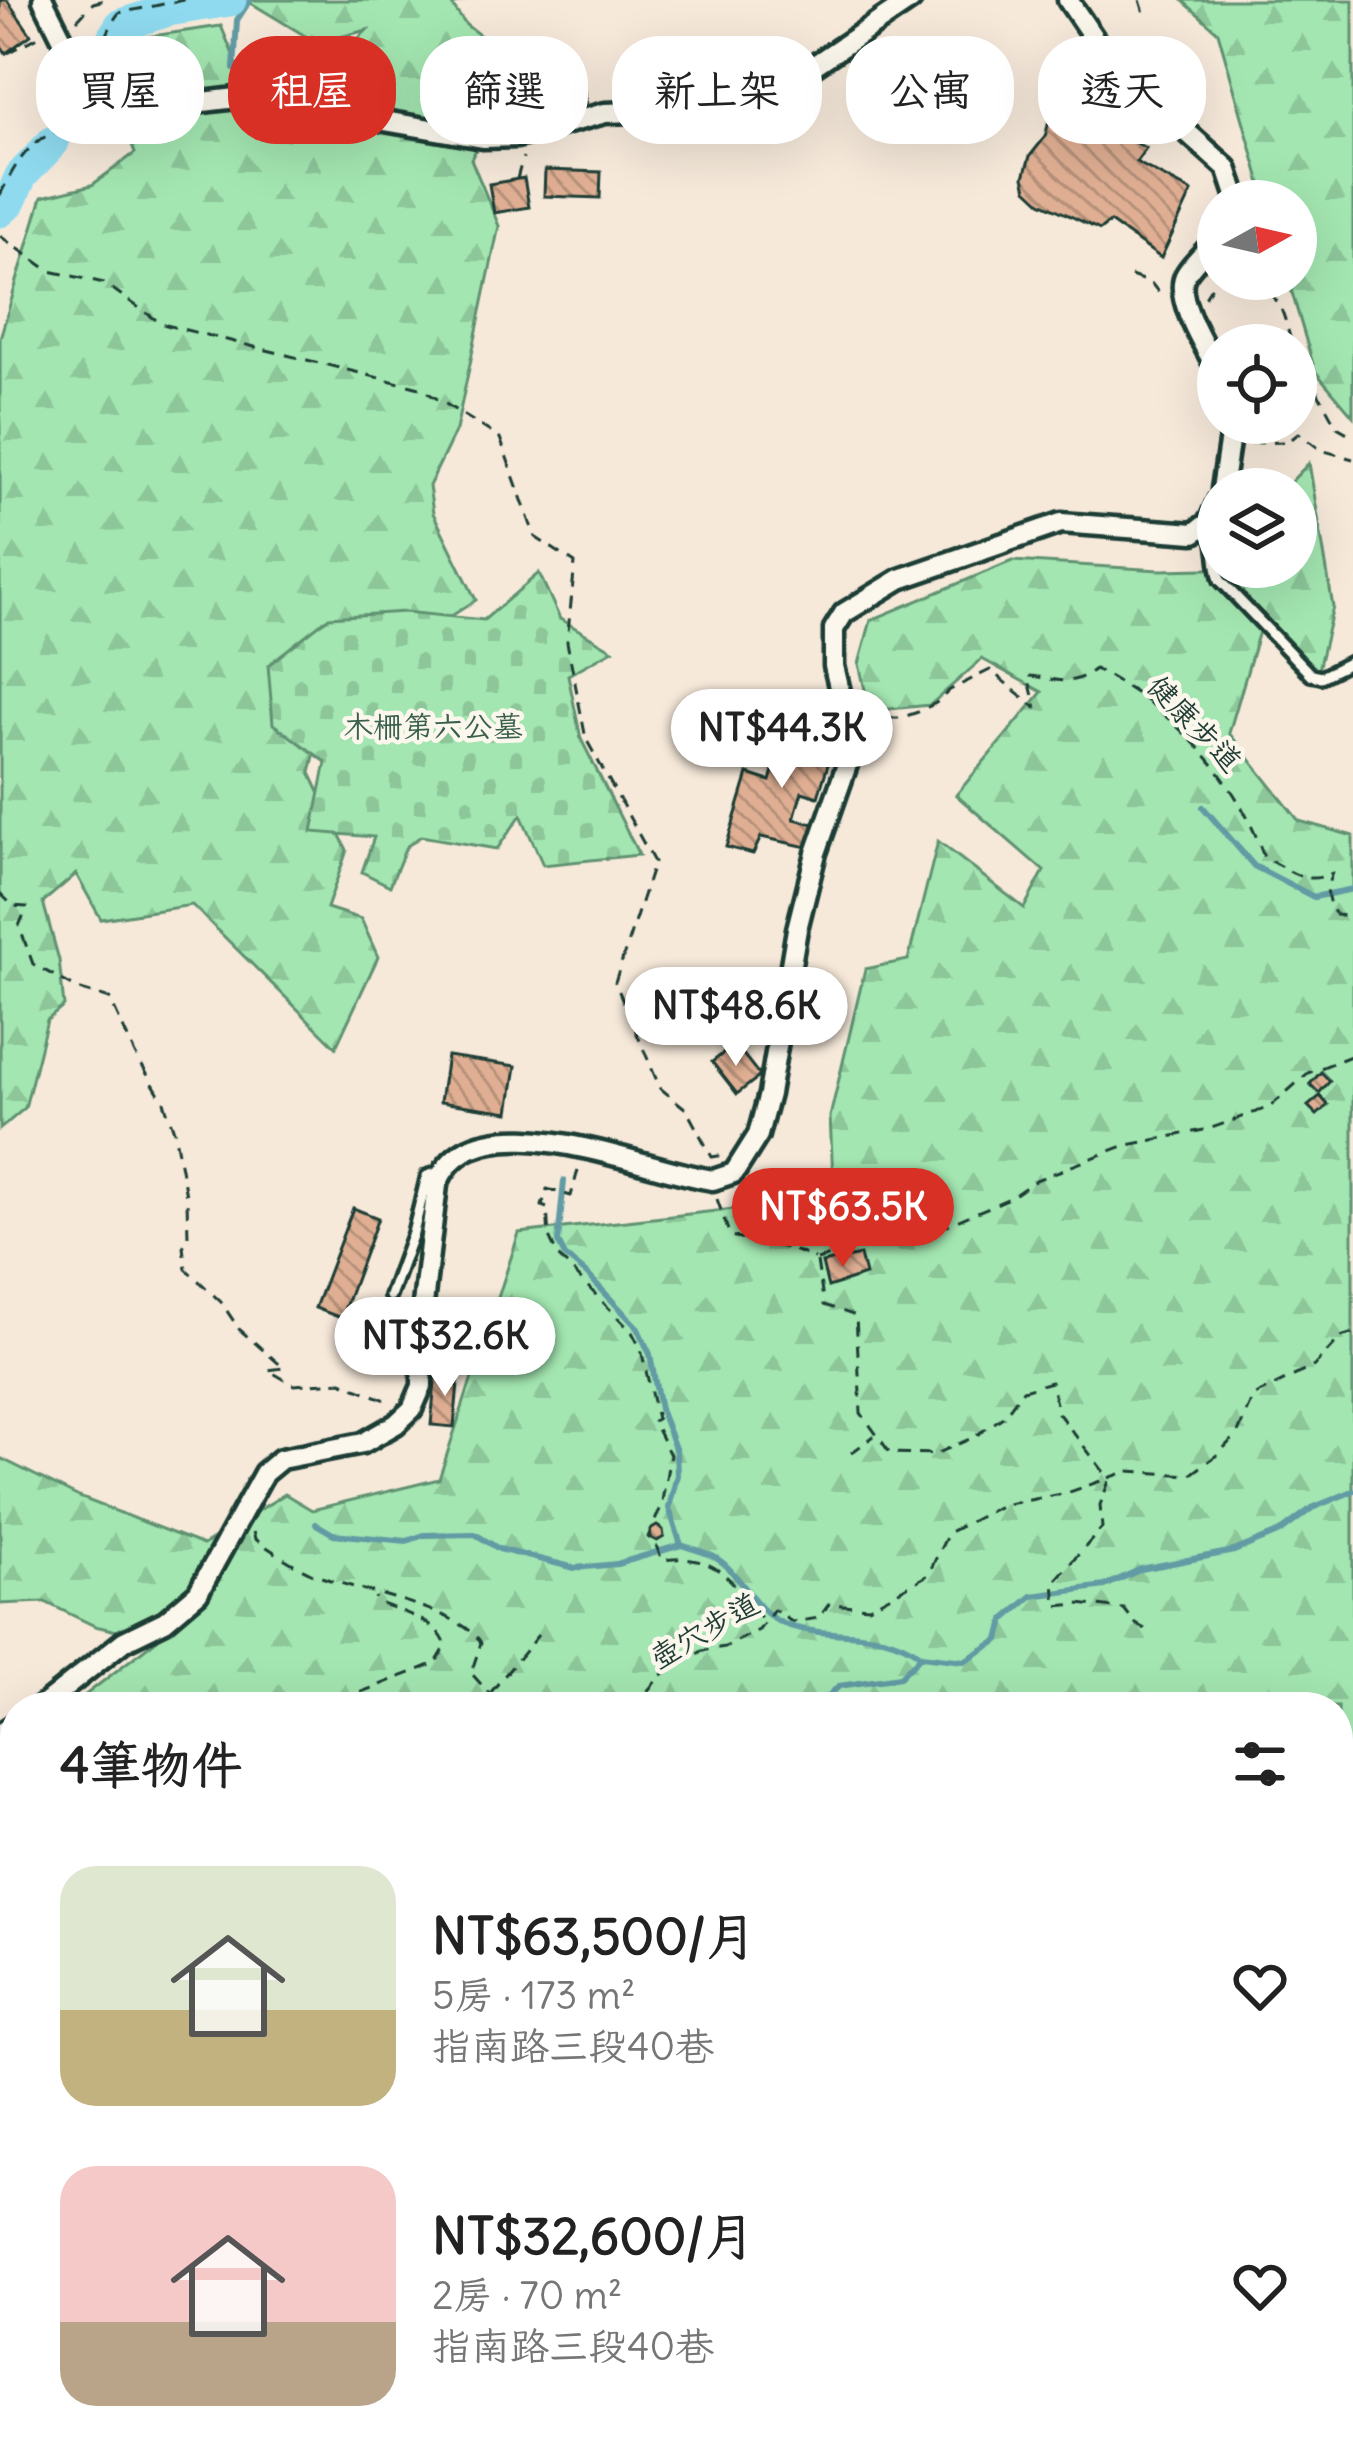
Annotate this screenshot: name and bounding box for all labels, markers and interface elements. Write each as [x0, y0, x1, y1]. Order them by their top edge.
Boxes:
chip: 買屋 [36, 36, 204, 144]
chip: 租屋 [228, 36, 396, 144]
chip: 篩選 [420, 36, 588, 144]
chip: 新上架 [612, 36, 822, 144]
chip: 公寓 [846, 36, 1014, 144]
chip: 透天 [1038, 36, 1206, 144]
north arrow [1197, 180, 1317, 300]
map controls [1197, 180, 1317, 588]
button: locate [1197, 324, 1317, 444]
button: layers [1197, 468, 1317, 588]
street label: 健康步道 [1140, 667, 1250, 779]
pin: NT$44.3K [658, 689, 906, 791]
text: NT$44.3K [698, 703, 866, 752]
park label: 木柵第六公墓 [343, 707, 523, 745]
pin: NT$48.6K [612, 967, 860, 1069]
text: NT$48.6K [652, 981, 820, 1030]
pin: NT$63.5K [719, 1168, 967, 1270]
text: NT$63.5K [759, 1182, 927, 1231]
pin: NT$32.6K [321, 1297, 569, 1399]
text: NT$32.6K [361, 1311, 529, 1360]
street label: 壺穴步道 [643, 1584, 765, 1676]
icon: filters [1227, 1731, 1293, 1797]
text: 4筆物件 [60, 1733, 242, 1797]
text: NT$63,500/月 [432, 1904, 757, 1968]
icon: home [156, 1914, 300, 2058]
icon: heart [1227, 1953, 1293, 2019]
text: 5房 · 173 m² [432, 1971, 635, 2020]
text: 指南路三段40巷 [432, 2022, 714, 2071]
text: NT$32,600/月 [432, 2204, 755, 2268]
icon: home [156, 2214, 300, 2358]
icon: heart [1227, 2253, 1293, 2319]
text: 2房 · 70 m² [432, 2271, 622, 2320]
text: 指南路三段40巷 [432, 2322, 714, 2371]

